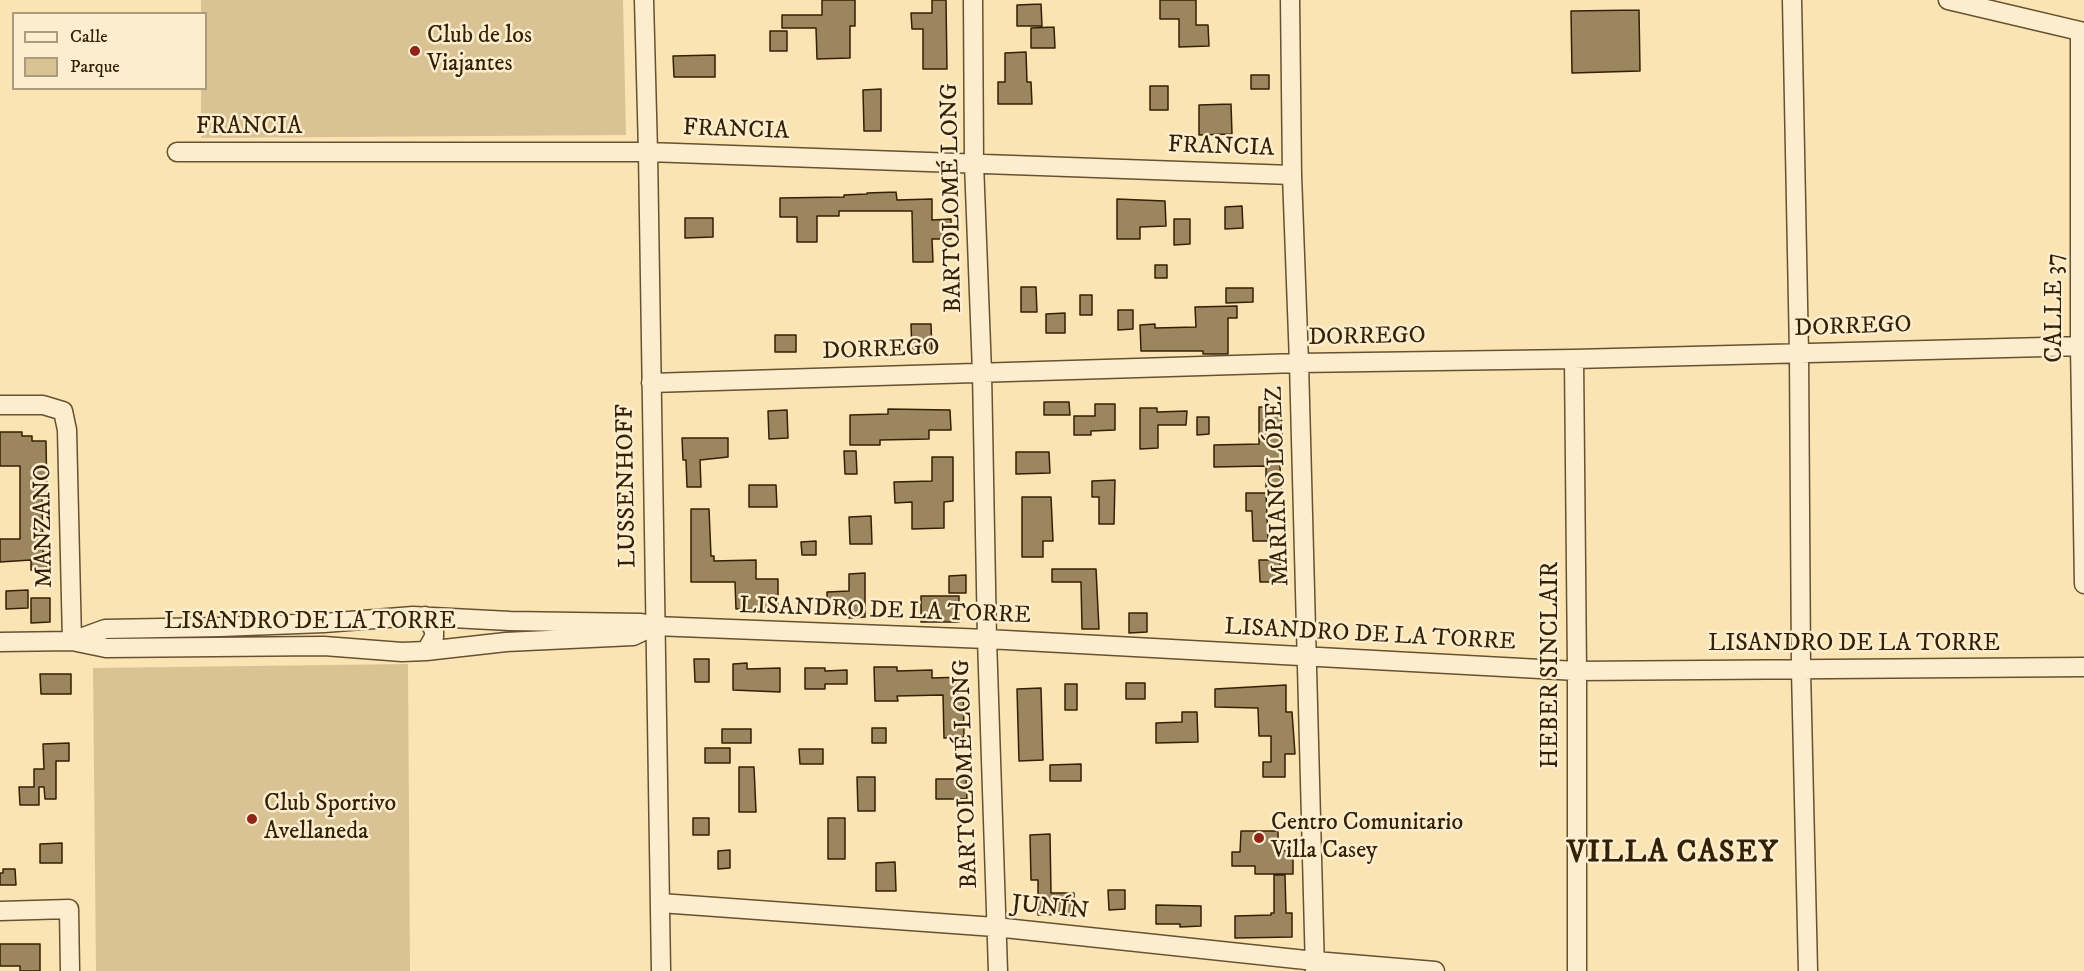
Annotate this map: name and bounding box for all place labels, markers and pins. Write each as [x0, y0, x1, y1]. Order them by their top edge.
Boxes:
place label: Club de los Viajantes [427, 23, 532, 79]
marker: Club de los Viajantes [408, 44, 422, 58]
place label: Club Sportivo Avellaneda [264, 791, 396, 847]
place label: Centro Comunitario Villa Casey [1271, 810, 1463, 866]
marker: Club Sportivo Avellaneda [245, 812, 259, 826]
marker: Centro Comunitario Villa Casey [1252, 831, 1266, 845]

